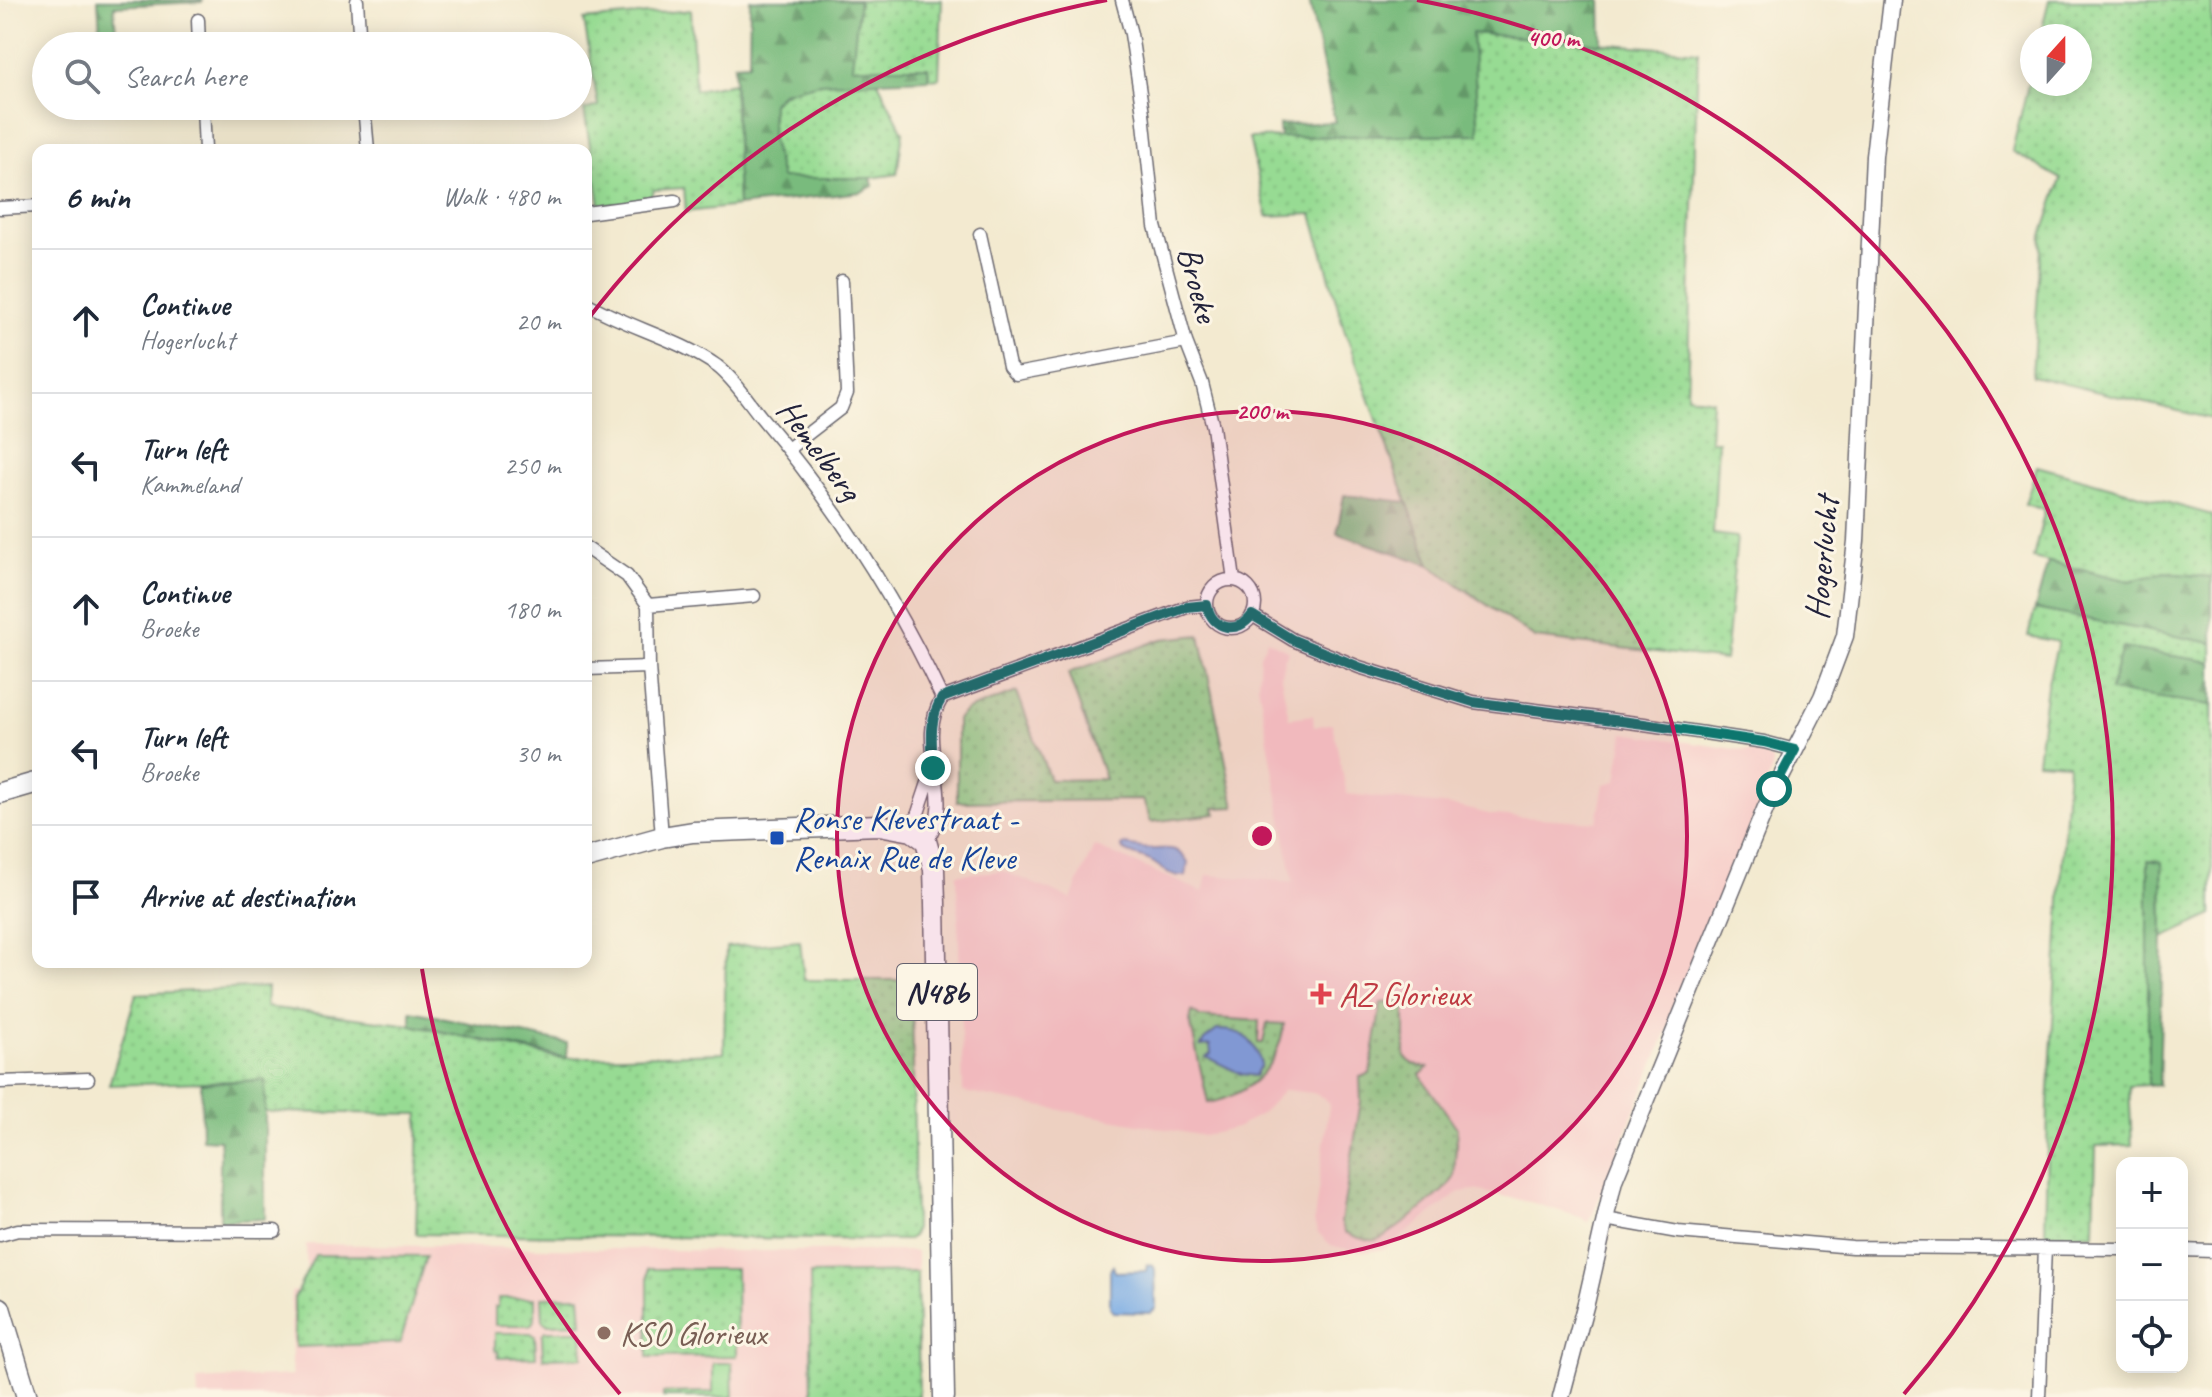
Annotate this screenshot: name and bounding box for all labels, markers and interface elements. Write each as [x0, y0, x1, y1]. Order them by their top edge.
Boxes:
text: 400 m [1527, 23, 1581, 53]
north arrow [2020, 24, 2092, 96]
search box [32, 32, 592, 120]
icon: search [60, 54, 104, 98]
text: Search here [124, 57, 246, 95]
text: 6 min [64, 175, 130, 218]
text: Walk · 480 m [443, 180, 560, 213]
street label: Broeke [1168, 242, 1230, 328]
text: Continue [140, 286, 230, 324]
icon: ahead [64, 299, 108, 343]
text: 20 m [516, 305, 560, 338]
text: Hogerlucht [140, 324, 235, 357]
street label: Hemelberg [767, 390, 873, 511]
text: 200 m [1236, 396, 1290, 426]
text: Turn left [140, 430, 227, 468]
icon: left [64, 443, 108, 487]
text: 250 m [504, 449, 560, 482]
text: Kammeland [140, 468, 239, 501]
street label: Hogerlucht [1795, 490, 1849, 621]
text: Continue [140, 574, 230, 612]
icon: ahead [64, 587, 108, 631]
text: 180 m [504, 593, 560, 626]
text: Broeke [140, 612, 198, 645]
text: Turn left [140, 718, 227, 756]
icon: left [64, 731, 108, 775]
text: 30 m [516, 737, 560, 770]
route end [915, 750, 951, 786]
text: Broeke [140, 756, 198, 789]
route start [1756, 771, 1792, 807]
place label: Ronse Klevestraat - Renaix Rue de Kleve [793, 797, 1020, 879]
centre of rings [1248, 822, 1276, 850]
marker: Ronse Klevestraat - Renaix Rue de Kleve [768, 829, 786, 847]
icon: arrive [64, 875, 108, 919]
text: Arrive at destination [140, 878, 355, 916]
road number: N48b [897, 964, 977, 1020]
place label: AZ Glorieux [1339, 973, 1473, 1016]
marker: AZ Glorieux [1310, 983, 1332, 1005]
map controls [2116, 1157, 2188, 1373]
button: + [2116, 1157, 2188, 1229]
button: − [2116, 1229, 2188, 1301]
button: locate [2116, 1301, 2188, 1373]
place label: KSO Glorieux [620, 1312, 769, 1355]
marker: KSO Glorieux [595, 1324, 613, 1342]

